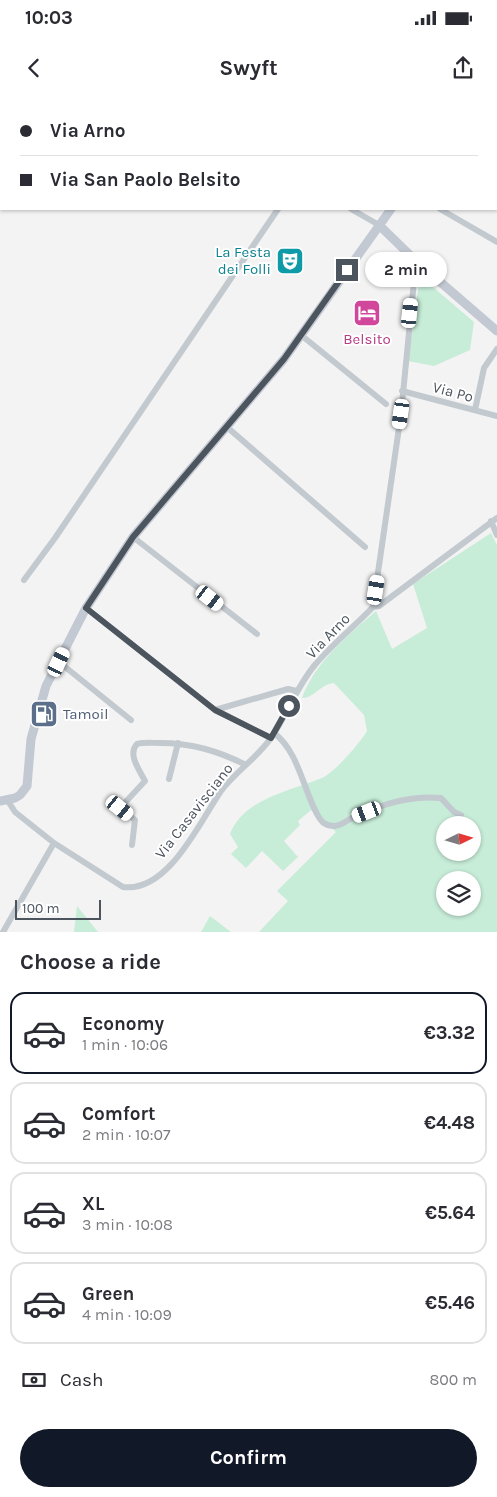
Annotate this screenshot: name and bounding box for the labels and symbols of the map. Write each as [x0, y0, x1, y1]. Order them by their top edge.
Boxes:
place label: La Festa dei Folli [215, 243, 271, 278]
theatre icon: La Festa dei Folli [275, 246, 305, 276]
callout: 2 min [364, 252, 447, 288]
route end [336, 259, 358, 281]
car [400, 297, 419, 329]
hotel icon: Belsito [352, 298, 382, 328]
place label: Belsito [343, 330, 391, 348]
street label: Via Po [431, 378, 475, 406]
car [391, 398, 410, 430]
car [366, 574, 385, 606]
car [193, 583, 226, 613]
street label: Via Arno [302, 610, 354, 662]
car [45, 645, 72, 679]
route start [278, 695, 300, 717]
fuel station icon: Tamoil [29, 699, 59, 729]
place label: Tamoil [63, 705, 108, 723]
street label: Via Casavisciano [151, 760, 237, 862]
car [103, 793, 136, 823]
car [350, 800, 383, 824]
north arrow [436, 816, 481, 861]
scale bar [15, 897, 101, 920]

